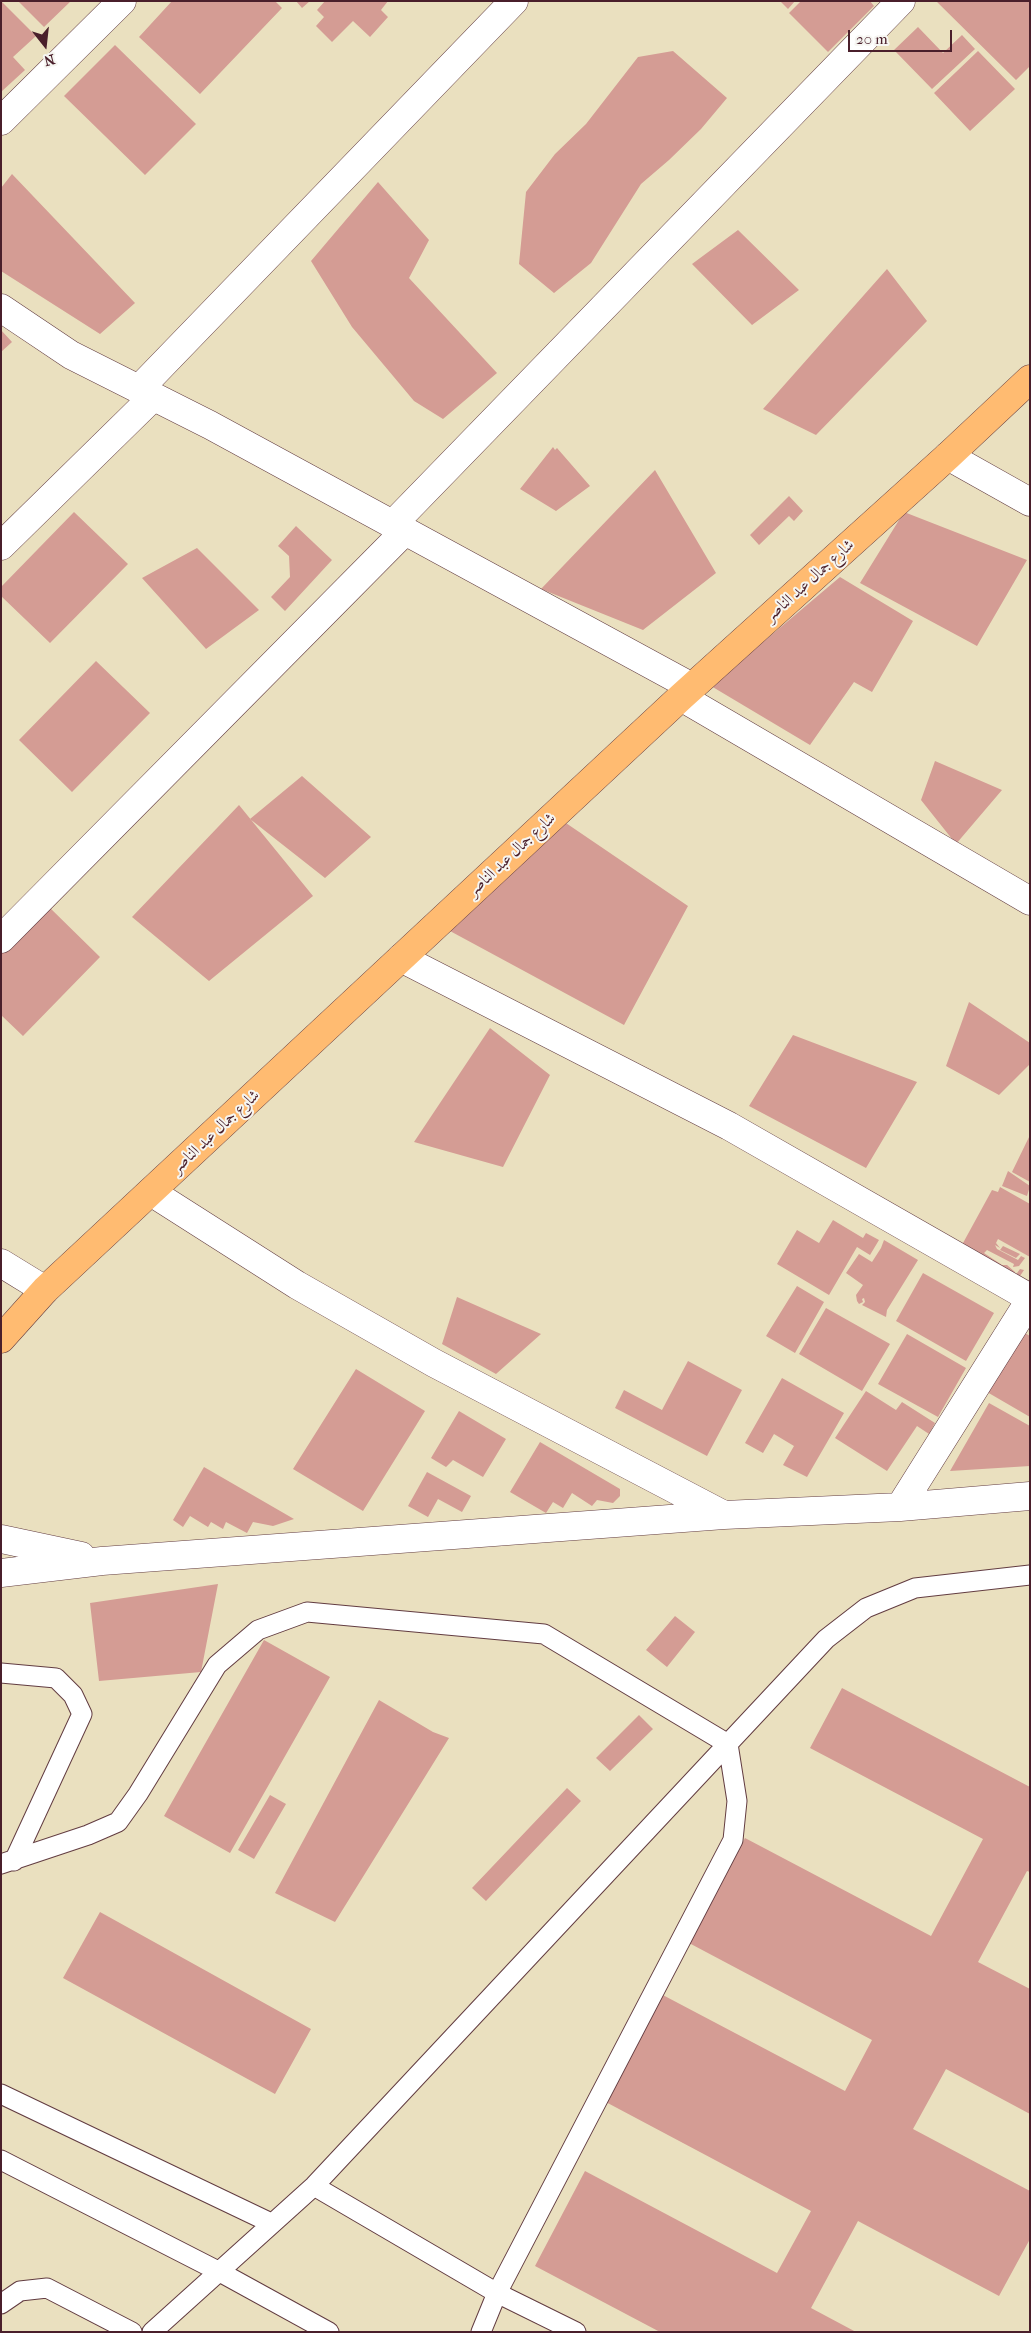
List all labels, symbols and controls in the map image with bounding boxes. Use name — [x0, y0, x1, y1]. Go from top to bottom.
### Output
north arrow — [20, 20, 70, 70]
scale bar — [851, 20, 955, 52]
text: 20 m — [856, 30, 888, 48]
text: N — [42, 50, 57, 70]
street label: شارع جمال عبد الناصر — [761, 536, 859, 626]
street label: شارع جمال عبد الناصر — [464, 809, 560, 901]
street label: شارع جمال عبد الناصر — [168, 1086, 264, 1178]

